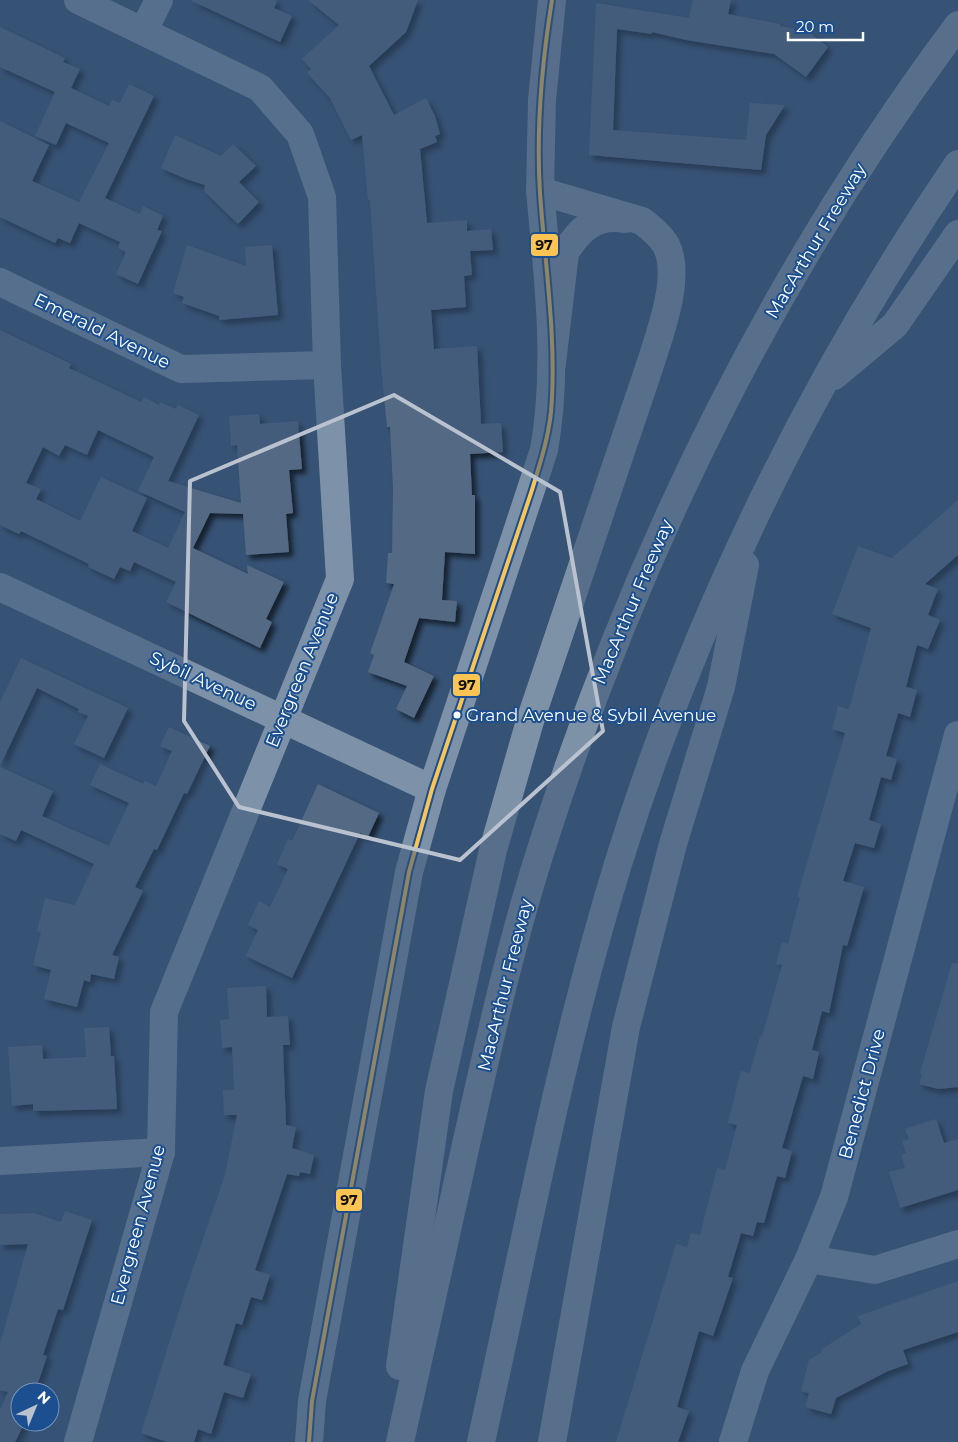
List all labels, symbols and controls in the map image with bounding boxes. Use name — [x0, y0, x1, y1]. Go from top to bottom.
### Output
scale bar — [788, 10, 863, 42]
text: 20 m — [796, 17, 834, 36]
street label: MacArthur Freeway — [761, 159, 871, 323]
line badge: 97 — [530, 233, 559, 257]
text: 97 — [535, 236, 553, 254]
street label: Emerald Avenue — [30, 288, 174, 374]
street label: MacArthur Freeway — [588, 516, 678, 688]
street label: Evergreen Avenue — [261, 589, 343, 751]
street label: Sybil Avenue — [146, 647, 260, 715]
line badge: 97 — [452, 673, 481, 697]
text: 97 — [458, 676, 476, 694]
place label: Grand Avenue & Sybil Avenue — [466, 705, 716, 725]
marker: Grand Avenue & Sybil Avenue — [452, 710, 462, 720]
street label: MacArthur Freeway — [473, 896, 537, 1074]
street label: Benedict Drive — [834, 1026, 890, 1162]
street label: Evergreen Avenue — [106, 1142, 170, 1308]
line badge: 97 — [335, 1188, 363, 1212]
text: 97 — [340, 1191, 358, 1209]
north arrow — [10, 1382, 60, 1432]
text: N — [34, 1387, 54, 1408]

